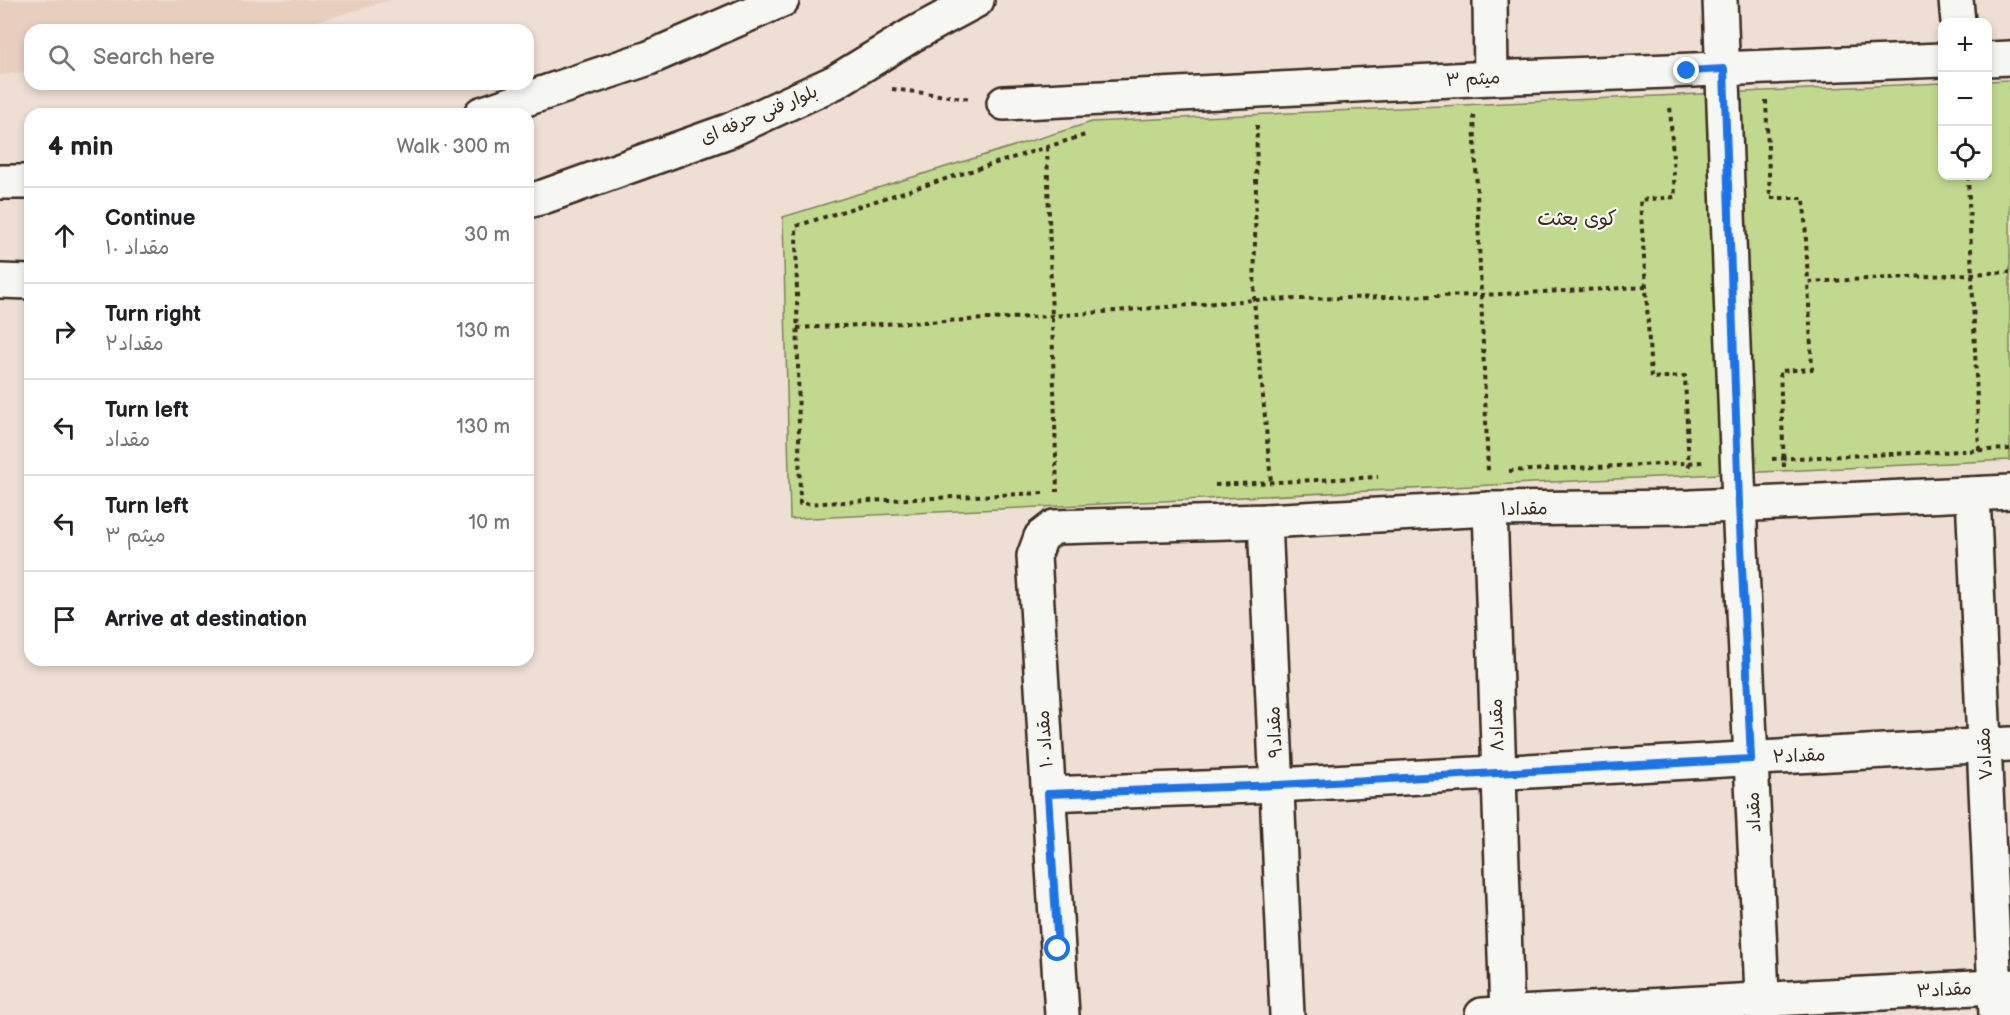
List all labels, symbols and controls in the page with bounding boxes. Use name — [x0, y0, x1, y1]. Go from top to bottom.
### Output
map controls — [1938, 18, 1992, 180]
button: + — [1938, 18, 1992, 72]
search box — [24, 24, 534, 90]
icon: search — [45, 41, 78, 74]
text: Search here — [93, 44, 215, 71]
route end — [1673, 57, 1699, 83]
street label: میثم ۳ — [1445, 67, 1501, 94]
button: − — [1938, 72, 1992, 126]
street label: بلوار فنی حرفه ای — [697, 81, 821, 149]
button: locate — [1938, 126, 1992, 180]
text: 4 min — [48, 132, 113, 163]
text: Walk · 300 m — [397, 135, 510, 159]
text: Continue — [105, 205, 195, 232]
district label: کوی بعثت — [1537, 207, 1617, 231]
icon: ahead — [48, 219, 81, 252]
text: 30 m — [464, 223, 510, 247]
text: مقداد ۱۰ — [105, 236, 169, 260]
text: Turn right — [105, 301, 201, 328]
icon: right — [48, 315, 81, 348]
text: 130 m — [456, 319, 510, 343]
text: مقداد۲ — [105, 332, 164, 356]
text: Turn left — [105, 397, 189, 424]
icon: left — [48, 411, 81, 444]
text: 130 m — [456, 415, 510, 439]
text: مقداد — [105, 428, 150, 452]
text: Turn left — [105, 493, 189, 520]
street label: مقداد۱ — [1500, 498, 1548, 520]
icon: left — [48, 507, 81, 540]
text: 10 m — [469, 511, 510, 535]
text: میثم ۳ — [105, 524, 166, 548]
icon: arrive — [48, 603, 81, 636]
text: Arrive at destination — [105, 606, 307, 633]
street label: مقداد۸ — [1486, 698, 1508, 752]
street label: مقداد۹ — [1263, 706, 1287, 758]
street label: مقداد ۱۰ — [1033, 709, 1057, 769]
street label: مقداد۷ — [1973, 727, 1997, 781]
street label: مقداد۲ — [1772, 744, 1826, 768]
street label: مقداد — [1742, 791, 1766, 833]
route start — [1044, 935, 1070, 961]
street label: مقداد۳ — [1916, 978, 1972, 1002]

